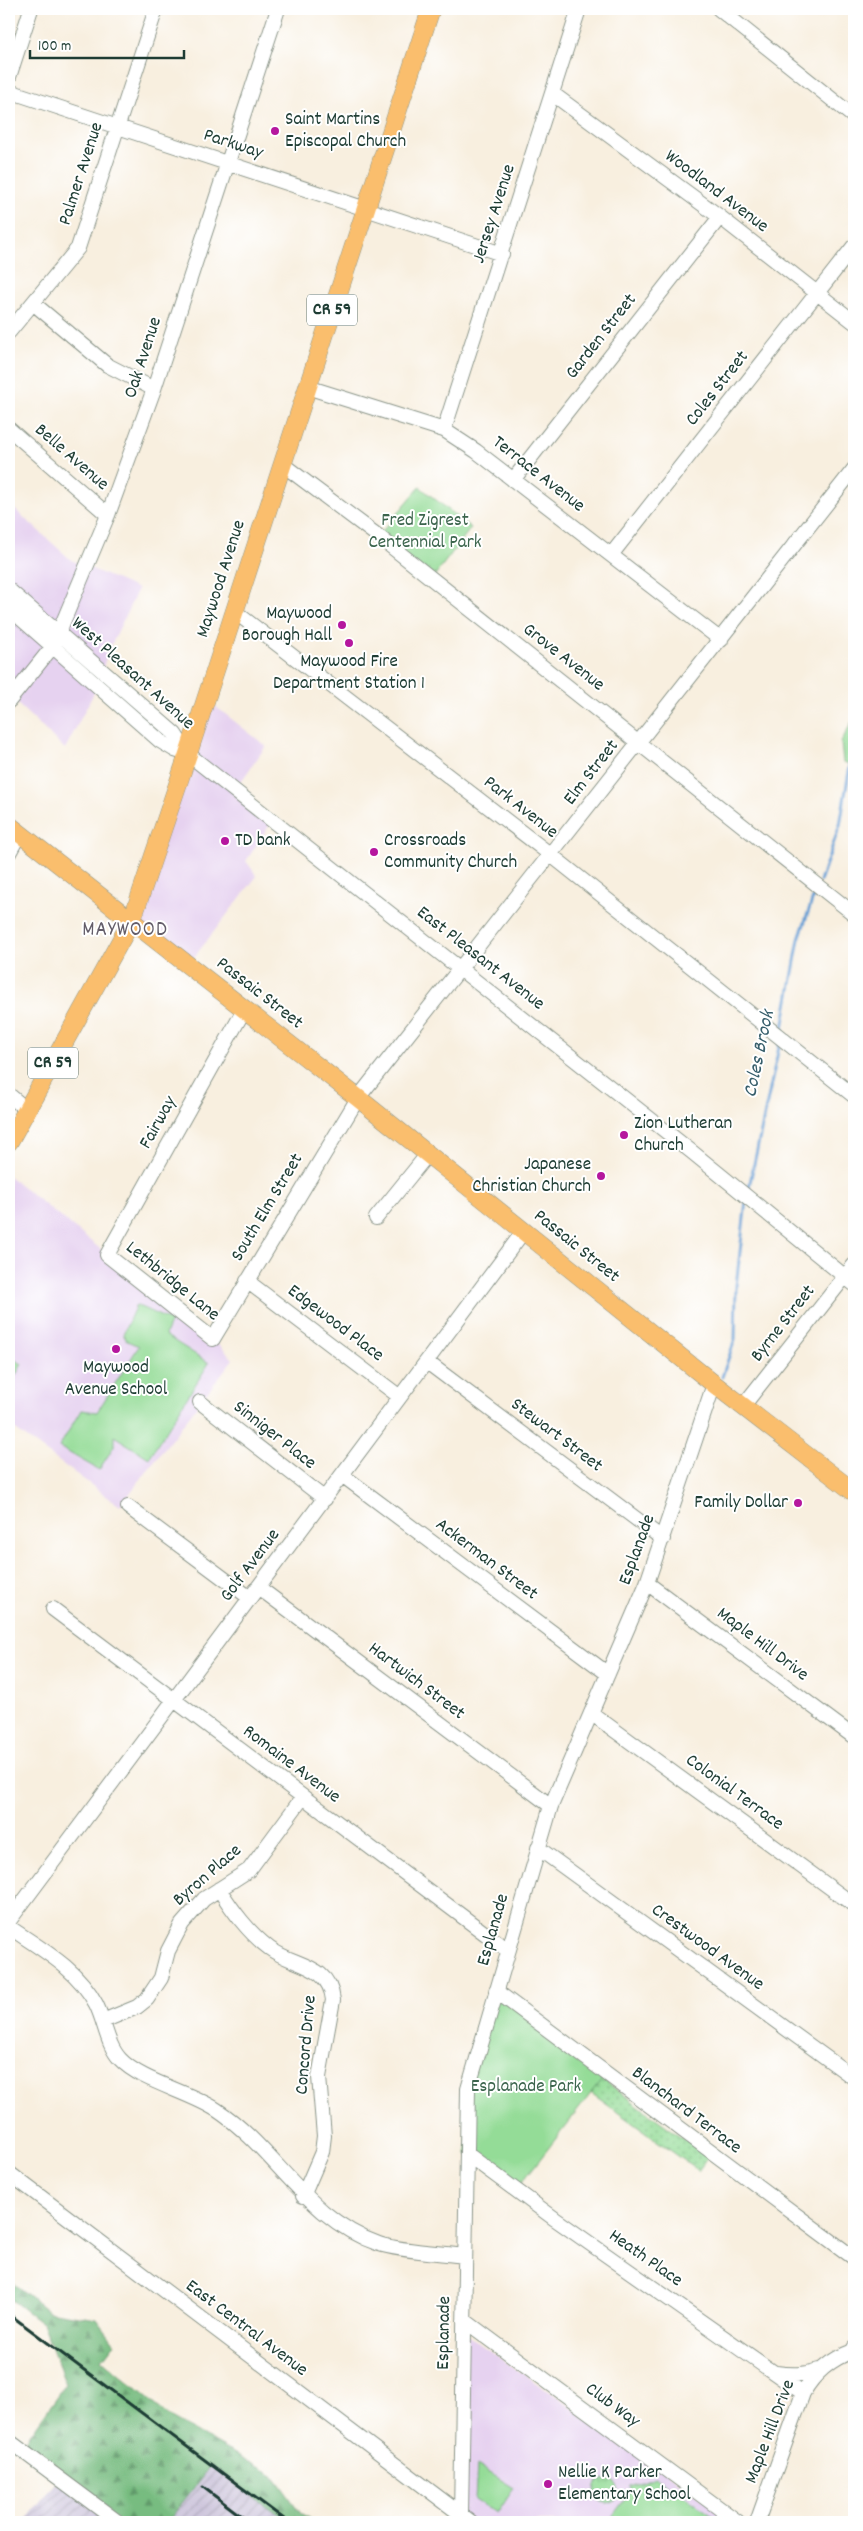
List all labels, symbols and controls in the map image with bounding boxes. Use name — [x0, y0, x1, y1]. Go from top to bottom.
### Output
scale bar — [30, 28, 184, 60]
text: 100 m — [38, 36, 71, 58]
place label: Saint Martins Episcopal Church — [285, 107, 406, 156]
street label: Palmer Avenue — [53, 119, 111, 229]
street label: Parkway — [200, 123, 267, 167]
marker: Saint Martins Episcopal Church — [269, 125, 281, 137]
street label: Woodland Avenue — [658, 144, 774, 240]
street label: Jersey Avenue — [466, 161, 524, 267]
street label: Garden Street — [560, 288, 644, 386]
road number: CR 59 — [307, 294, 357, 326]
street label: Oak Avenue — [118, 314, 170, 402]
street label: Coles Street — [680, 346, 756, 432]
street label: Belle Avenue — [28, 418, 114, 498]
street label: Terrace Avenue — [486, 430, 590, 520]
park label: Fred Zigrest Centennial Park — [368, 508, 482, 557]
street label: Maywood Avenue — [190, 517, 254, 641]
place label: Maywood Borough Hall — [242, 601, 332, 650]
street label: West Pleasant Avenue — [64, 611, 200, 737]
street label: Grove Avenue — [516, 617, 610, 699]
marker: Maywood Borough Hall — [336, 619, 348, 631]
marker: Maywood Fire Department Station 1 — [343, 637, 355, 649]
place label: Maywood Fire Department Station 1 — [273, 649, 425, 698]
street label: Elm Street — [558, 734, 626, 812]
street label: Park Avenue — [477, 770, 563, 846]
place label: TD bank — [235, 828, 291, 855]
place label: Crossroads Community Church — [384, 828, 517, 877]
marker: TD bank — [219, 835, 231, 847]
marker: Crossroads Community Church — [368, 846, 380, 858]
street label: East Pleasant Avenue — [410, 900, 550, 1018]
district label: MAYWOOD — [82, 916, 168, 946]
street label: Passaic Street — [210, 951, 308, 1037]
water label: Coles Brook — [737, 1006, 783, 1100]
road number: CR 59 — [28, 1048, 78, 1078]
street label: Fairway — [133, 1091, 185, 1154]
place label: Zion Lutheran Church — [634, 1111, 732, 1160]
marker: Zion Lutheran Church — [618, 1129, 630, 1141]
street label: South Elm Street — [225, 1149, 311, 1267]
place label: Japanese Christian Church — [472, 1152, 591, 1201]
marker: Japanese Christian Church — [595, 1170, 607, 1182]
street label: Passaic Street — [527, 1204, 625, 1290]
street label: Lethbridge Lane — [119, 1236, 225, 1328]
street label: Edgewood Place — [281, 1279, 389, 1369]
street label: Byrne Street — [745, 1280, 823, 1368]
marker: Maywood Avenue School — [110, 1343, 122, 1355]
place label: Maywood Avenue School — [65, 1355, 168, 1404]
street label: Stewart Street — [504, 1392, 608, 1480]
street label: Sinniger Place — [227, 1395, 321, 1477]
place label: Family Dollar — [694, 1490, 788, 1517]
marker: Family Dollar — [792, 1497, 804, 1509]
street label: Esplanade — [613, 1511, 663, 1589]
street label: Ackerman Street — [429, 1512, 543, 1608]
street label: Golf Avenue — [214, 1524, 288, 1608]
street label: Maple Hill Drive — [710, 1601, 814, 1689]
street label: Hartwich Street — [362, 1637, 470, 1727]
street label: Romaine Avenue — [236, 1719, 346, 1811]
street label: Colonial Terrace — [679, 1748, 789, 1838]
street label: Byron Place — [168, 1838, 248, 1914]
street label: Esplanade — [471, 1891, 517, 1969]
street label: Crestwood Avenue — [645, 1898, 769, 1998]
street label: Concord Drive — [289, 1994, 325, 2096]
street label: Blanchard Terrace — [625, 2061, 747, 2161]
park label: Esplanade Park — [471, 2074, 581, 2101]
street label: Heath Place — [602, 2224, 688, 2294]
street label: East Central Avenue — [179, 2274, 313, 2384]
street label: Esplanade — [431, 2296, 459, 2370]
street label: Maple Hill Drive — [739, 2376, 803, 2488]
street label: Club Way — [579, 2377, 645, 2435]
place label: Nellie K Parker Elementary School — [558, 2460, 691, 2509]
marker: Nellie K Parker Elementary School — [542, 2478, 554, 2490]

